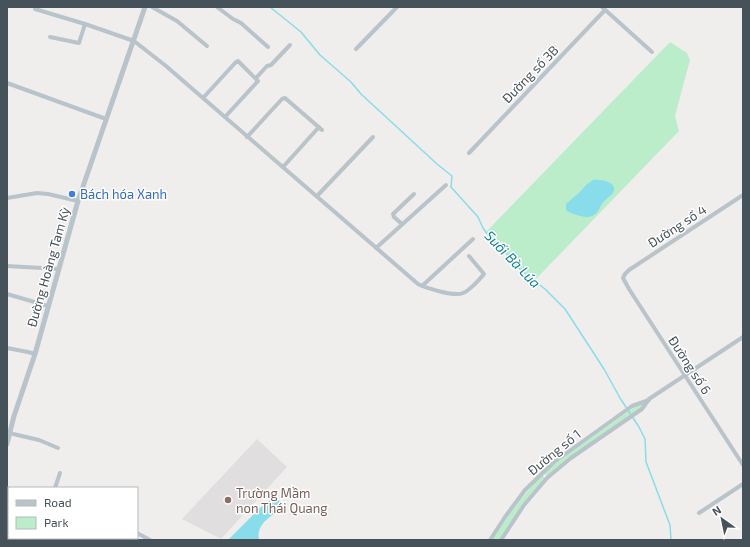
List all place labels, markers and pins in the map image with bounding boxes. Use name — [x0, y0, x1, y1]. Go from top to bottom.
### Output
place label: Bách hóa Xanh — [80, 186, 167, 202]
marker: Bách hóa Xanh — [67, 189, 77, 199]
place label: Trường Mầm non Thái Quang — [236, 485, 328, 516]
marker: Trường Mầm non Thái Quang — [223, 495, 233, 505]

